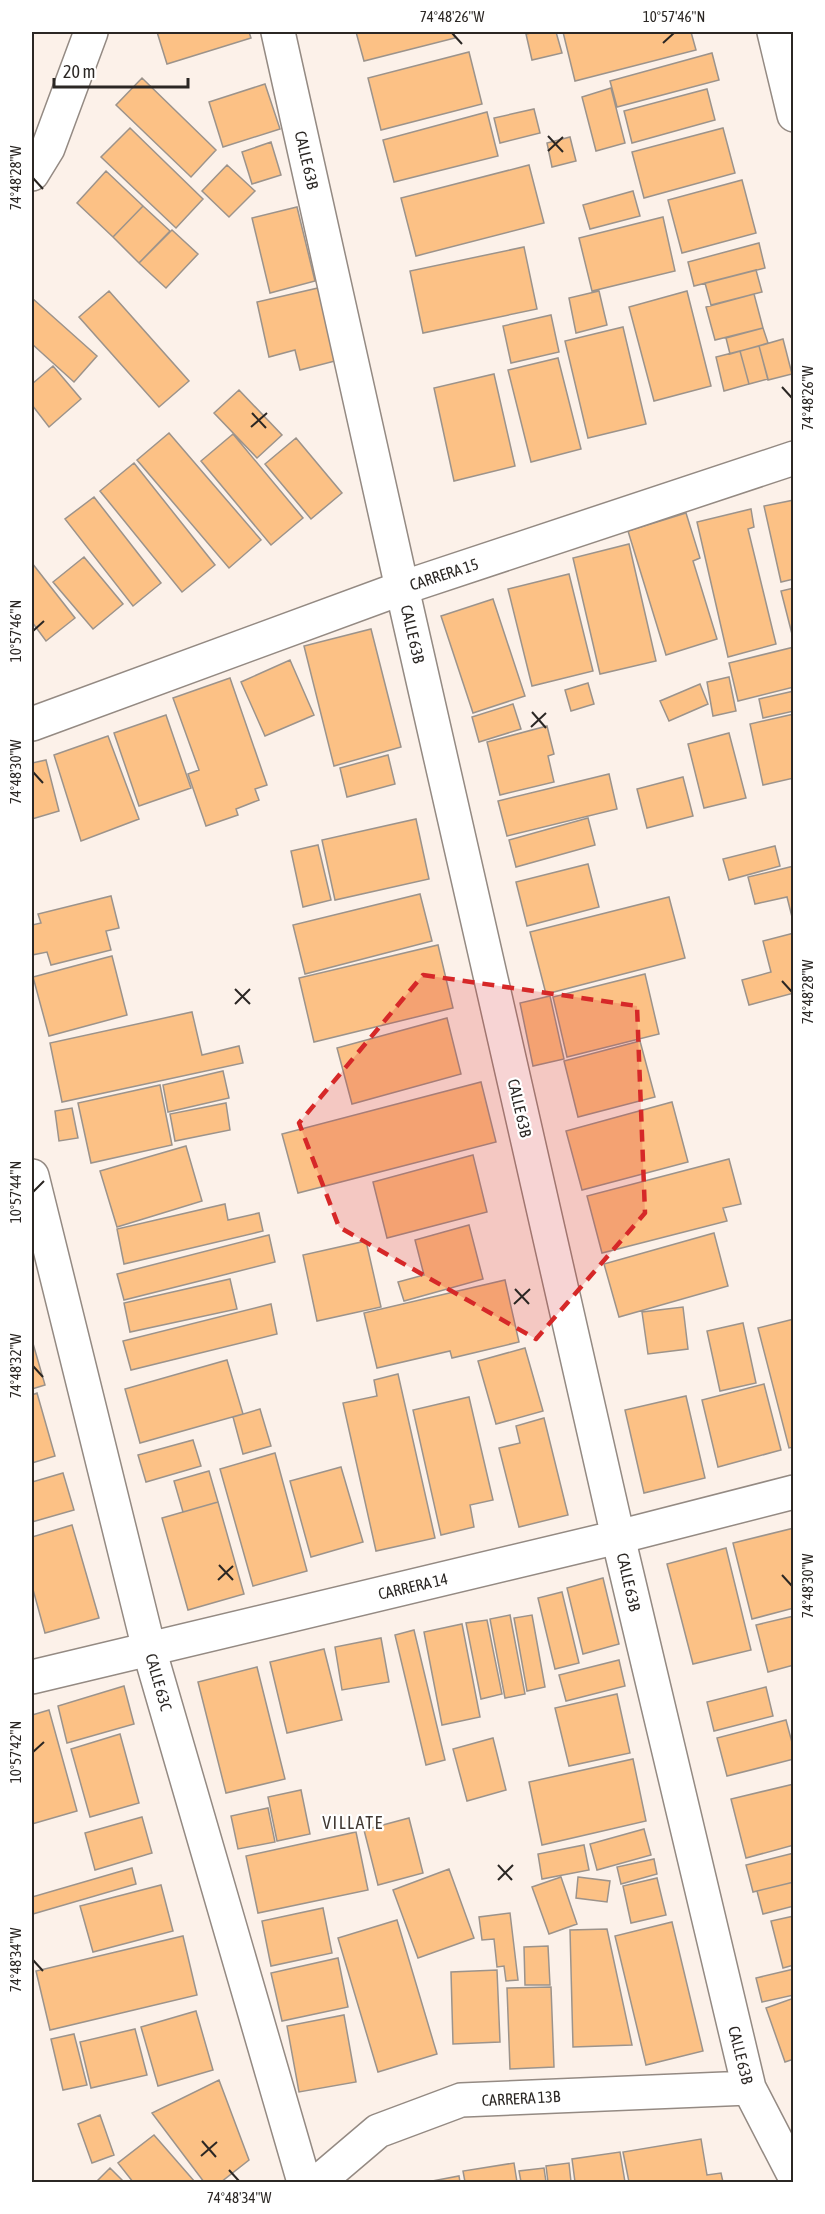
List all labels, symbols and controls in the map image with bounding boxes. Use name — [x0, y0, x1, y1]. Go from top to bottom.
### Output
text: 74°48'26"W — [420, 8, 484, 25]
text: 10°57'46"N — [643, 8, 705, 25]
scale bar — [54, 51, 188, 89]
text: 20 m — [63, 61, 95, 82]
street label: CALLE 63B — [292, 129, 323, 191]
text: 74°48'28"W — [7, 146, 24, 210]
text: 74°48'26"W — [799, 366, 816, 430]
street label: CARRERA 15 — [407, 554, 481, 594]
text: 10°57'46"N — [7, 600, 24, 662]
street label: CALLE 63B — [398, 603, 429, 665]
text: 74°48'30"W — [7, 740, 24, 804]
text: 74°48'28"W — [799, 960, 816, 1024]
street label: CALLE 63B — [505, 1077, 536, 1139]
text: 10°57'44"N — [7, 1161, 24, 1223]
text: 74°48'32"W — [7, 1334, 24, 1398]
street label: CALLE 63B — [614, 1551, 645, 1613]
text: 74°48'30"W — [799, 1554, 816, 1618]
street label: CARRERA 14 — [376, 1569, 450, 1603]
street label: CALLE 63C — [142, 1651, 176, 1713]
text: 10°57'42"N — [7, 1721, 24, 1783]
district label: VILLATE — [322, 1812, 384, 1833]
text: 74°48'34"W — [7, 1928, 24, 1992]
street label: CALLE 63B — [725, 2024, 757, 2086]
street label: CARRERA 13B — [481, 2087, 561, 2109]
text: 74°48'34"W — [207, 2189, 271, 2206]

